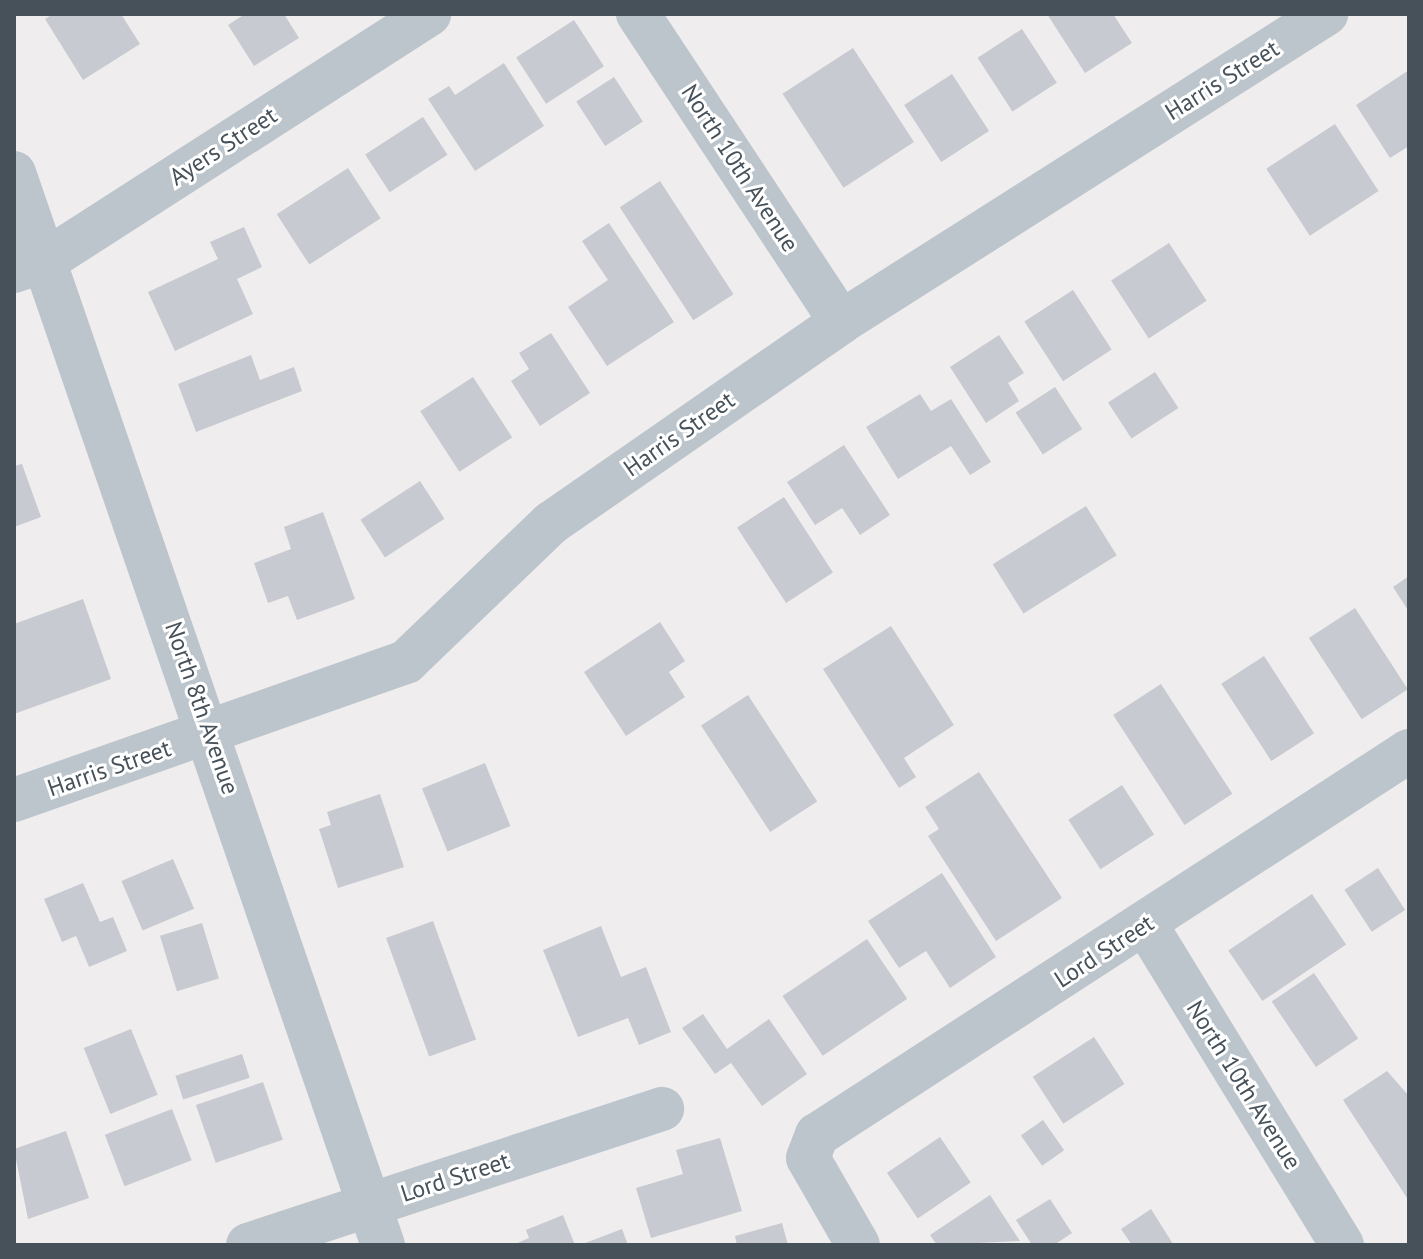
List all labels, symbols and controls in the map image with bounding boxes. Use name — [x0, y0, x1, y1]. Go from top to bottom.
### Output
street label: Harris Street — [1160, 34, 1284, 126]
street label: North 10th Avenue — [675, 79, 805, 257]
street label: Ayers Street — [164, 101, 282, 191]
street label: Harris Street — [618, 385, 740, 483]
street label: North 8th Avenue — [159, 618, 245, 798]
street label: Harris Street — [44, 733, 174, 803]
street label: Lord Street — [1049, 908, 1159, 994]
street label: North 10th Avenue — [1180, 995, 1308, 1175]
street label: Lord Street — [397, 1146, 513, 1208]

